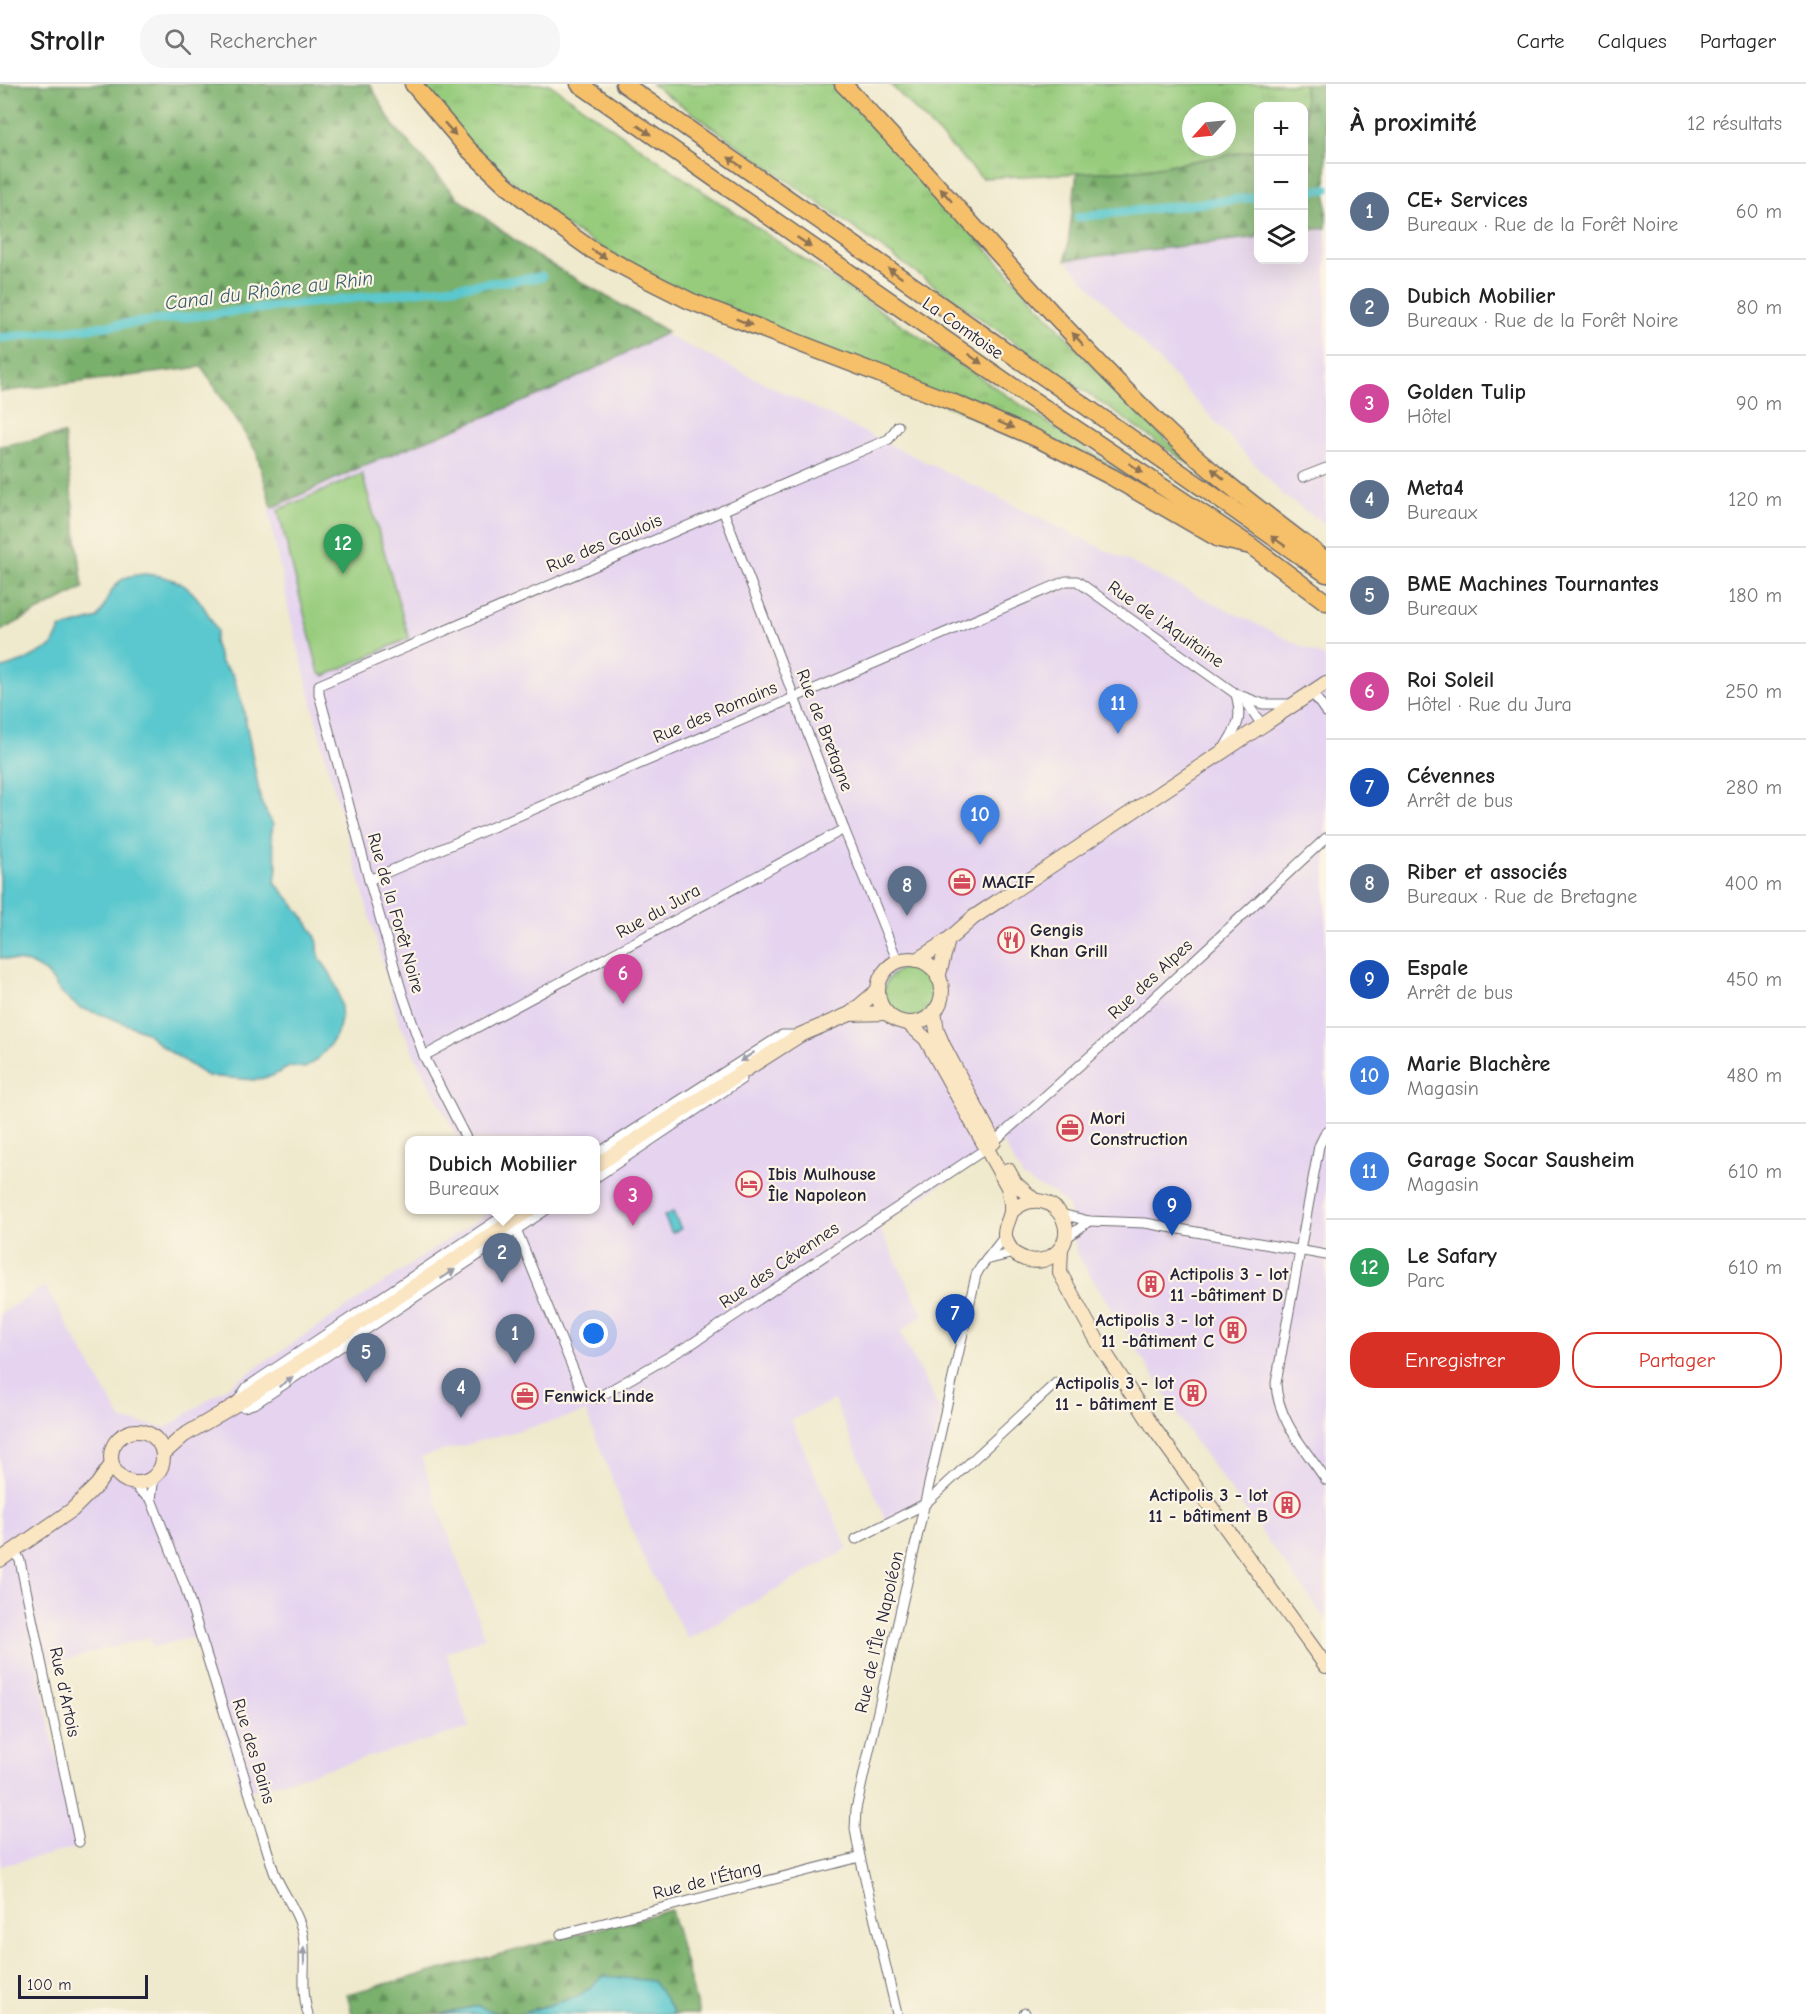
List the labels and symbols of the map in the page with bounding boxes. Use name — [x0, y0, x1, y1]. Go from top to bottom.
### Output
north arrow — [1182, 102, 1236, 156]
one-way arrow — [443, 121, 456, 136]
one-way arrow — [636, 124, 652, 135]
one-way arrow — [728, 156, 743, 168]
one-way arrow — [939, 187, 953, 202]
one-way arrow — [795, 236, 811, 248]
one-way arrow — [591, 248, 608, 258]
water label: Canal du Rhône au Rhin — [164, 266, 374, 315]
one-way arrow — [887, 268, 903, 279]
street label: La Comtoise — [918, 293, 1007, 364]
one-way arrow — [735, 318, 753, 328]
one-way arrow — [1072, 332, 1085, 347]
one-way arrow — [966, 353, 982, 365]
one-way arrow — [997, 421, 1015, 430]
one-way arrow — [1128, 462, 1144, 473]
one-way arrow — [1210, 469, 1225, 481]
street label: Rue des Gaulois — [543, 510, 665, 577]
pin: 12 — [324, 524, 362, 574]
one-way arrow — [1270, 536, 1286, 547]
street label: Rue de l'Aquitaine — [1104, 577, 1228, 672]
street label: Rue de Bretagne — [792, 666, 857, 794]
street label: Rue des Romains — [650, 677, 780, 748]
pin: 11 — [1098, 684, 1138, 734]
pin: 10 — [960, 796, 1000, 845]
street label: Rue de la Forêt Noire — [363, 831, 428, 996]
pin: 8 — [888, 866, 926, 916]
office icon: MACIF — [947, 867, 977, 897]
place label: MACIF — [982, 872, 1035, 893]
street label: Rue du Jura — [612, 880, 704, 943]
place label: Gengis Khan Grill — [1030, 920, 1108, 962]
restaurant icon: Gengis Khan Grill — [996, 925, 1026, 955]
street label: Rue des Alpes — [1104, 935, 1197, 1024]
pin: 6 — [604, 954, 642, 1004]
one-way arrow — [739, 1051, 755, 1062]
place label: Mori Construction — [1090, 1108, 1188, 1150]
office icon: Mori Construction — [1055, 1113, 1085, 1143]
place label: Ibis Mulhouse Île Napoleon — [768, 1164, 876, 1206]
hotel icon: Ibis Mulhouse Île Napoleon — [734, 1169, 764, 1199]
pin: 3 — [614, 1176, 652, 1226]
pin: 9 — [1152, 1186, 1192, 1236]
street label: Rue des Cévennes — [716, 1218, 843, 1313]
pin: 2 — [482, 1234, 522, 1283]
place label: Actipolis 3 - lot 11 -bâtiment D — [1170, 1264, 1290, 1306]
one-way arrow — [440, 1268, 457, 1279]
building icon: Actipolis 3 - lot 11 -bâtiment D — [1136, 1269, 1166, 1299]
pin: 7 — [936, 1294, 974, 1344]
place label: Actipolis 3 - lot 11 -bâtiment C — [1096, 1310, 1215, 1352]
pin: 1 — [496, 1314, 534, 1364]
building icon: Actipolis 3 - lot 11 -bâtiment C — [1218, 1315, 1248, 1345]
your location — [579, 1319, 608, 1348]
pin: 5 — [346, 1334, 386, 1383]
pin: 4 — [442, 1368, 480, 1418]
place label: Actipolis 3 - lot 11 - bâtiment E — [1055, 1373, 1175, 1415]
one-way arrow — [278, 1377, 294, 1388]
building icon: Actipolis 3 - lot 11 - bâtiment E — [1178, 1378, 1208, 1408]
office icon: Fenwick Linde — [510, 1381, 540, 1411]
place label: Fenwick Linde — [544, 1386, 654, 1407]
place label: Actipolis 3 - lot 11 - bâtiment B — [1149, 1485, 1269, 1527]
building icon: Actipolis 3 - lot 11 - bâtiment B — [1272, 1490, 1302, 1520]
street label: Rue de l'Île Napoléon — [850, 1549, 908, 1715]
street label: Rue d'Artois — [45, 1645, 84, 1739]
street label: Rue des Bains — [228, 1696, 279, 1806]
street label: Rue de l'Étang — [650, 1856, 764, 1904]
one-way arrow — [299, 1947, 308, 1966]
scale bar — [18, 1972, 148, 2000]

